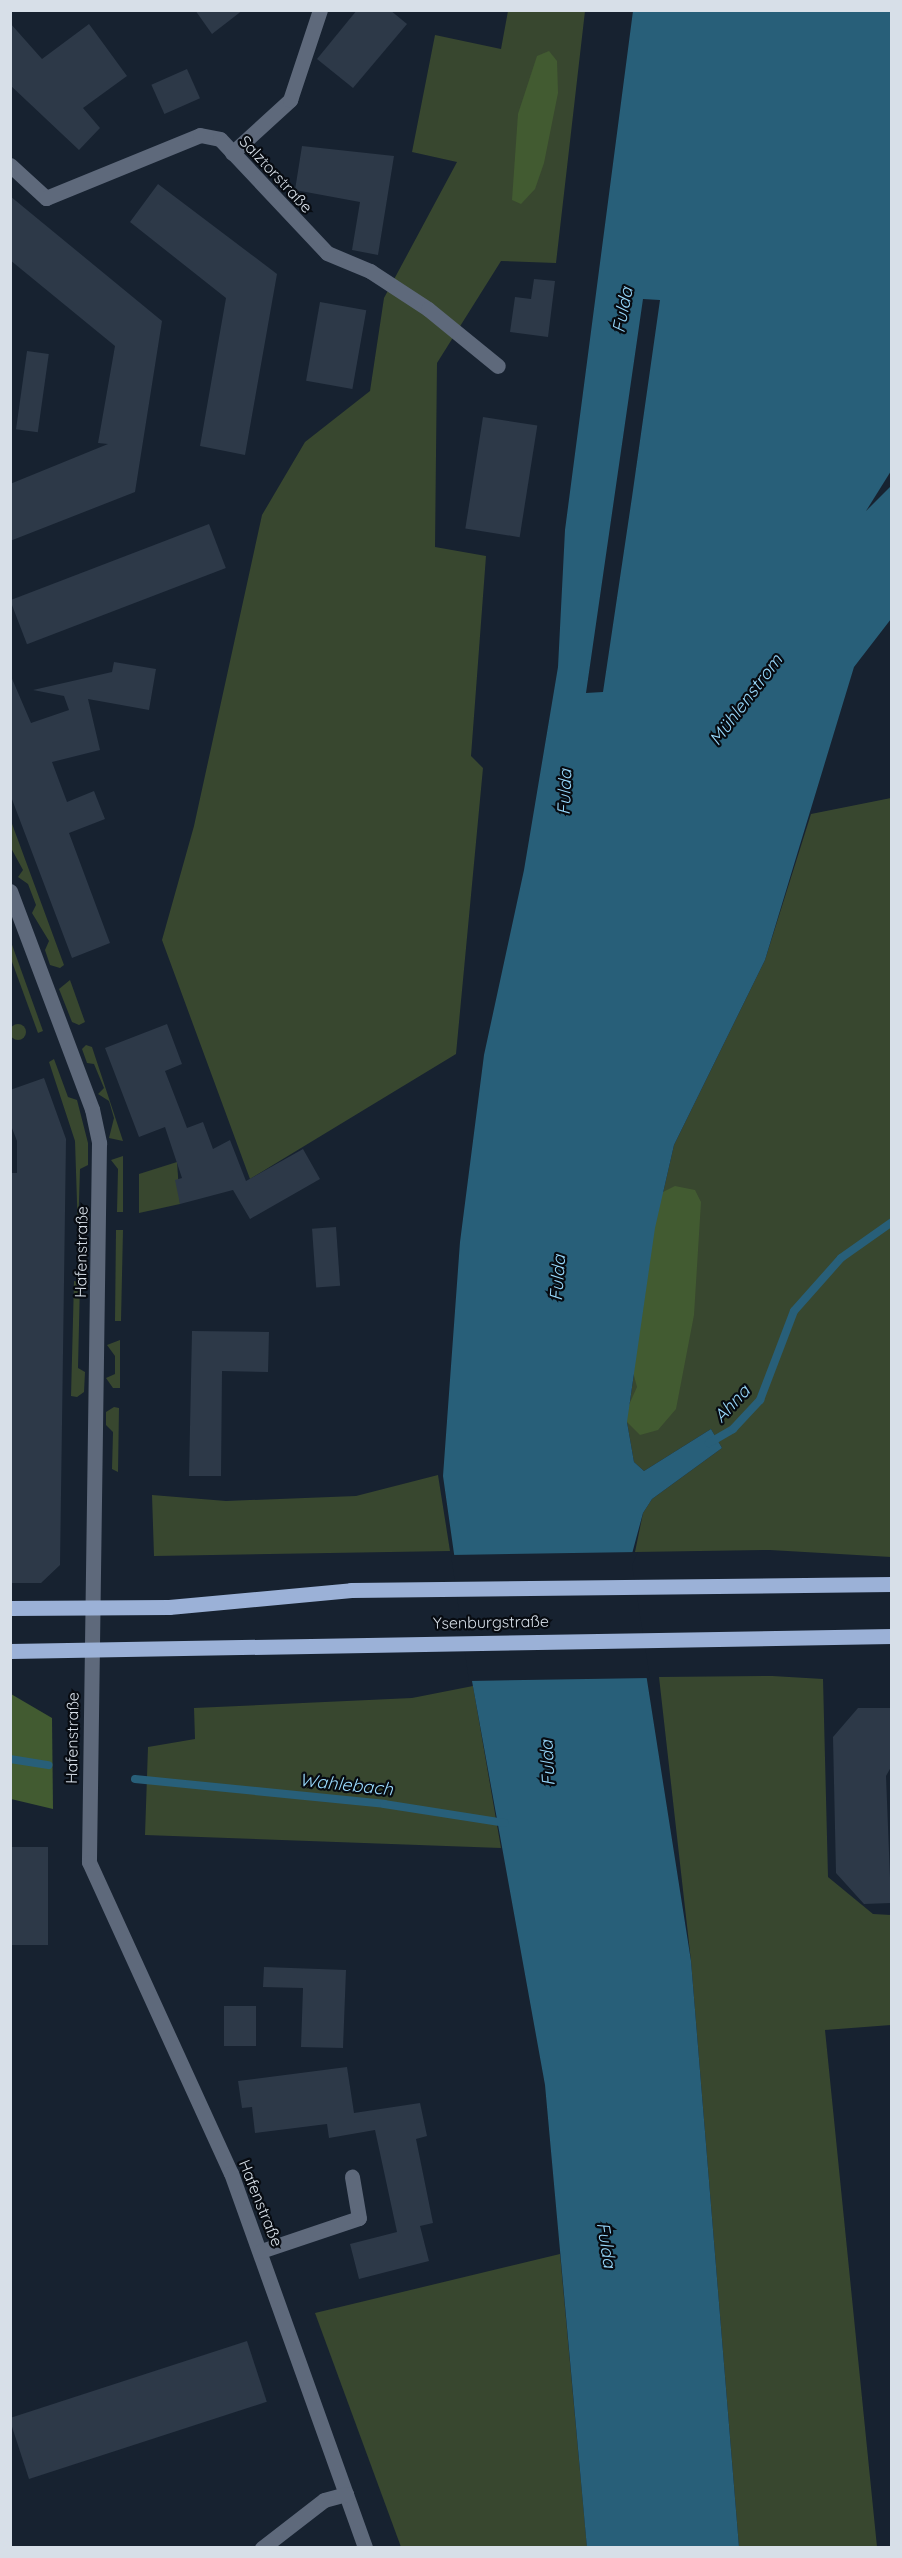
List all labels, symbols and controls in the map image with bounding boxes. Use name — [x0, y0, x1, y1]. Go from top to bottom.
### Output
street label: Salztorstraße — [235, 131, 317, 217]
water label: Fulda — [608, 285, 638, 335]
water label: Mühlenstrom — [705, 650, 787, 750]
water label: Fulda — [553, 769, 577, 815]
street label: Hafenstraße — [71, 1206, 91, 1298]
water label: Fulda — [546, 1254, 570, 1302]
water label: Ahna — [709, 1381, 755, 1427]
street label: Ysenburgstraße — [433, 1611, 549, 1633]
street label: Hafenstraße — [62, 1692, 82, 1784]
water label: Fulda — [536, 1739, 560, 1787]
water label: Wahlebach — [298, 1769, 394, 1801]
street label: Hafenstraße — [235, 2157, 287, 2249]
water label: Fulda — [592, 2221, 620, 2269]

